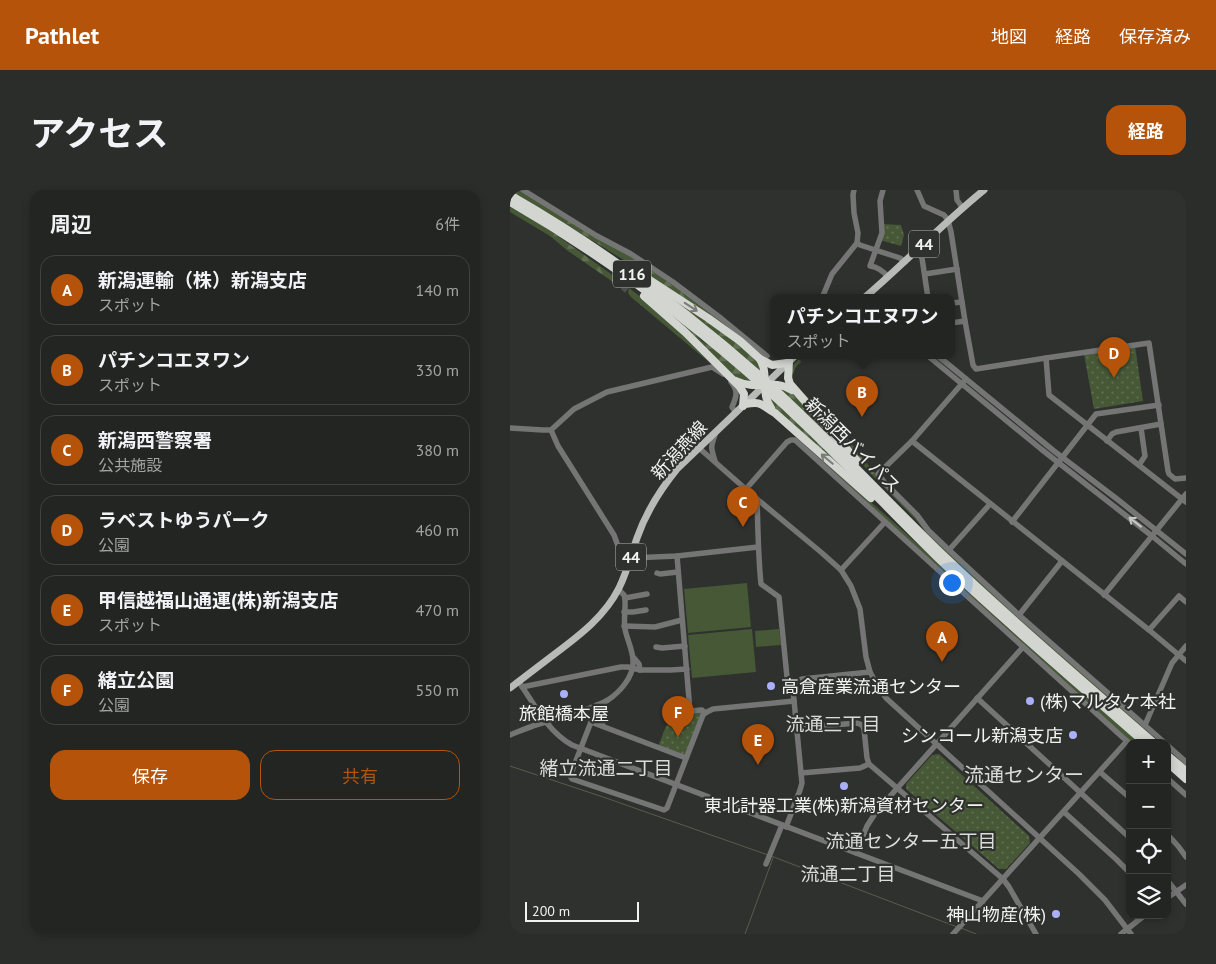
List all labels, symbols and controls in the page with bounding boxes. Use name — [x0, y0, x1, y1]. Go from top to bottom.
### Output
text: Pathlet — [25, 20, 99, 51]
text: 地図 — [991, 25, 1027, 48]
text: 経路 — [1055, 25, 1091, 48]
text: 保存済み — [1119, 25, 1191, 48]
button: 経路 — [1106, 105, 1186, 155]
text: アクセス — [30, 110, 168, 156]
text: 周辺 — [50, 211, 92, 238]
text: 6件 — [435, 214, 460, 234]
road number: 44 — [909, 231, 939, 258]
road number: 116 — [613, 260, 651, 288]
text: 新潟運輸（株）新潟支店 — [98, 268, 307, 292]
text: A — [62, 280, 72, 300]
text: 140 m — [416, 280, 459, 300]
popup — [770, 294, 955, 359]
text: スポット — [98, 295, 162, 315]
one-way arrow — [683, 302, 697, 312]
text: パチンコエヌワン — [786, 304, 939, 328]
text: スポット — [786, 331, 851, 351]
pin: D — [1098, 337, 1130, 378]
text: パチンコエヌワン — [98, 348, 250, 372]
text: B — [62, 360, 72, 380]
text: 330 m — [416, 360, 459, 380]
text: スポット — [98, 375, 162, 395]
pin: B — [846, 376, 878, 417]
street label: 新潟西バイパス — [800, 392, 906, 498]
street label: 新潟燕線 — [646, 416, 712, 484]
text: 新潟西警察署 — [98, 428, 212, 452]
text: C — [63, 440, 71, 460]
text: 380 m — [416, 440, 459, 460]
one-way arrow — [821, 453, 834, 464]
text: 公共施設 — [98, 455, 162, 475]
pin: C — [727, 486, 759, 527]
text: ラベストゆうパーク — [98, 508, 269, 532]
one-way arrow — [1129, 517, 1142, 528]
text: D — [62, 520, 72, 540]
text: 460 m — [416, 520, 459, 540]
text: 公園 — [98, 535, 130, 555]
road number: 44 — [616, 544, 646, 571]
your location — [939, 570, 965, 596]
text: 甲信越福山通運(株)新潟支店 — [98, 588, 338, 612]
text: E — [63, 600, 71, 620]
text: 470 m — [416, 600, 459, 620]
text: スポット — [98, 615, 162, 635]
pin: A — [926, 621, 958, 662]
text: 緒立公園 — [98, 668, 174, 692]
place label: 高倉産業流通センター — [781, 675, 961, 698]
text: F — [63, 680, 71, 700]
text: 550 m — [416, 680, 459, 700]
marker: 高倉産業流通センター — [765, 680, 777, 692]
marker: 旅館橋本屋 — [558, 688, 570, 700]
place label: (株)マルタケ本社 — [1040, 690, 1176, 713]
text: 公園 — [98, 695, 130, 715]
marker: (株)マルタケ本社 — [1024, 695, 1036, 707]
pin: F — [662, 696, 694, 737]
place label: 旅館橋本屋 — [519, 702, 609, 725]
district label: 流通三丁目 — [785, 712, 881, 736]
pin: E — [742, 724, 774, 765]
place label: シンコール新潟支店 — [901, 724, 1063, 747]
marker: シンコール新潟支店 — [1067, 729, 1079, 741]
map controls — [1126, 739, 1171, 919]
button: + — [1126, 739, 1171, 784]
button: 保存 — [50, 750, 250, 800]
button: 共有 — [260, 750, 460, 800]
district label: 緒立流通二丁目 — [539, 756, 673, 780]
district label: 流通センター — [964, 762, 1084, 788]
marker: 東北計器工業(株)新潟資材センター — [838, 780, 850, 792]
button: − — [1126, 784, 1171, 829]
place label: 東北計器工業(株)新潟資材センター — [704, 794, 984, 817]
district label: 流通センター五丁目 — [825, 829, 997, 853]
button: locate — [1126, 829, 1171, 874]
district label: 流通二丁目 — [800, 862, 896, 886]
button: layers — [1126, 874, 1171, 919]
scale bar — [525, 899, 639, 922]
text: 200 m — [532, 902, 570, 920]
place label: 神山物産(株) — [946, 903, 1046, 926]
marker: 神山物産(株) — [1050, 908, 1062, 920]

